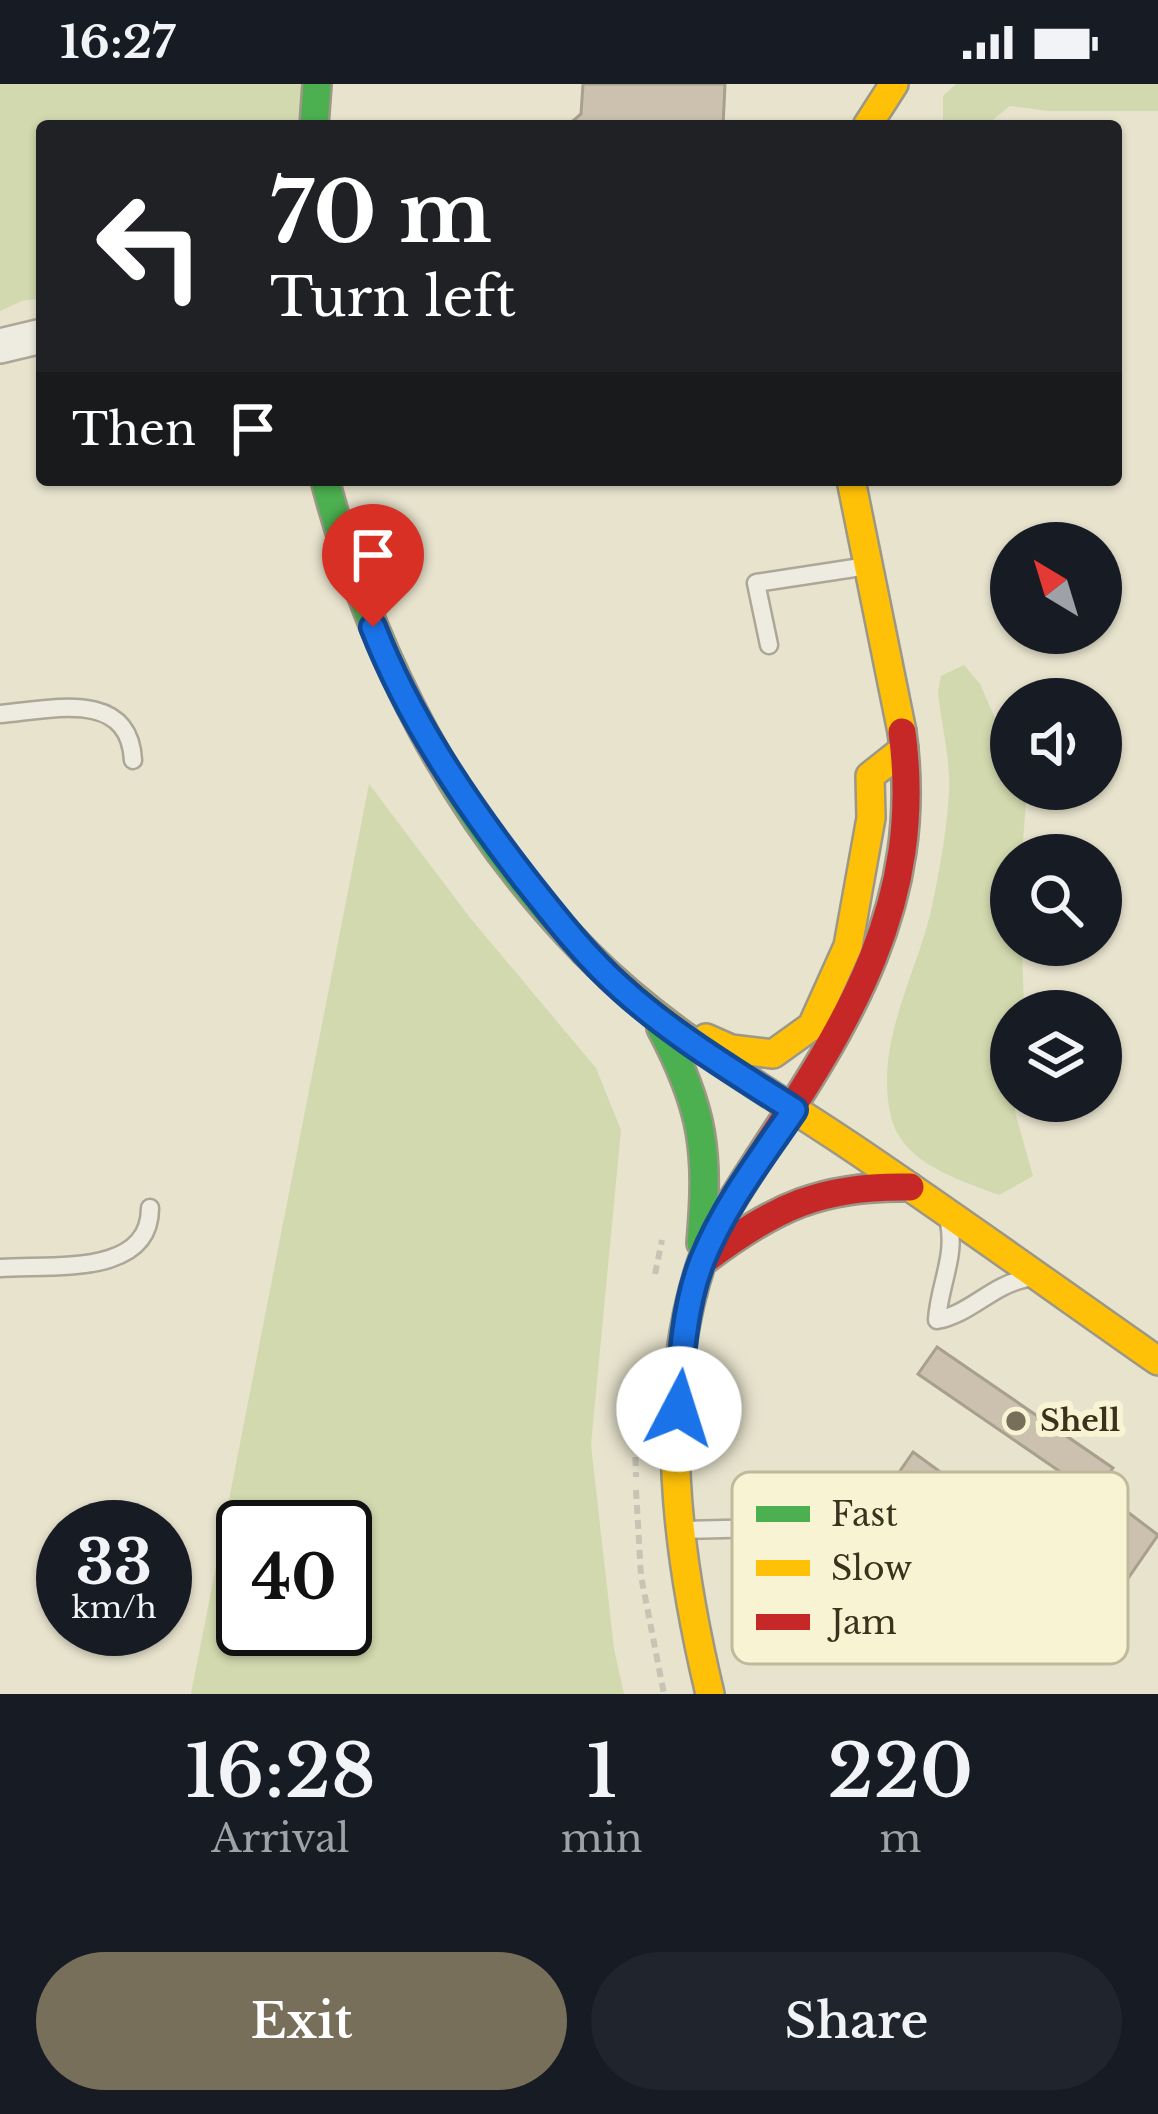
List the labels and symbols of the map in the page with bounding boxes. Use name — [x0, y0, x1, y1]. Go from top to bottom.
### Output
pin — [322, 504, 424, 627]
north arrow — [990, 522, 1122, 654]
position arrow — [616, 1346, 742, 1472]
place label: Shell — [1040, 1402, 1121, 1439]
marker: Shell — [1003, 1408, 1029, 1434]
legend — [732, 1472, 1128, 1664]
text: Fast — [831, 1494, 898, 1535]
speed limit sign: 40 — [216, 1500, 372, 1656]
text: Slow — [831, 1548, 912, 1589]
text: Jam — [827, 1602, 897, 1643]

